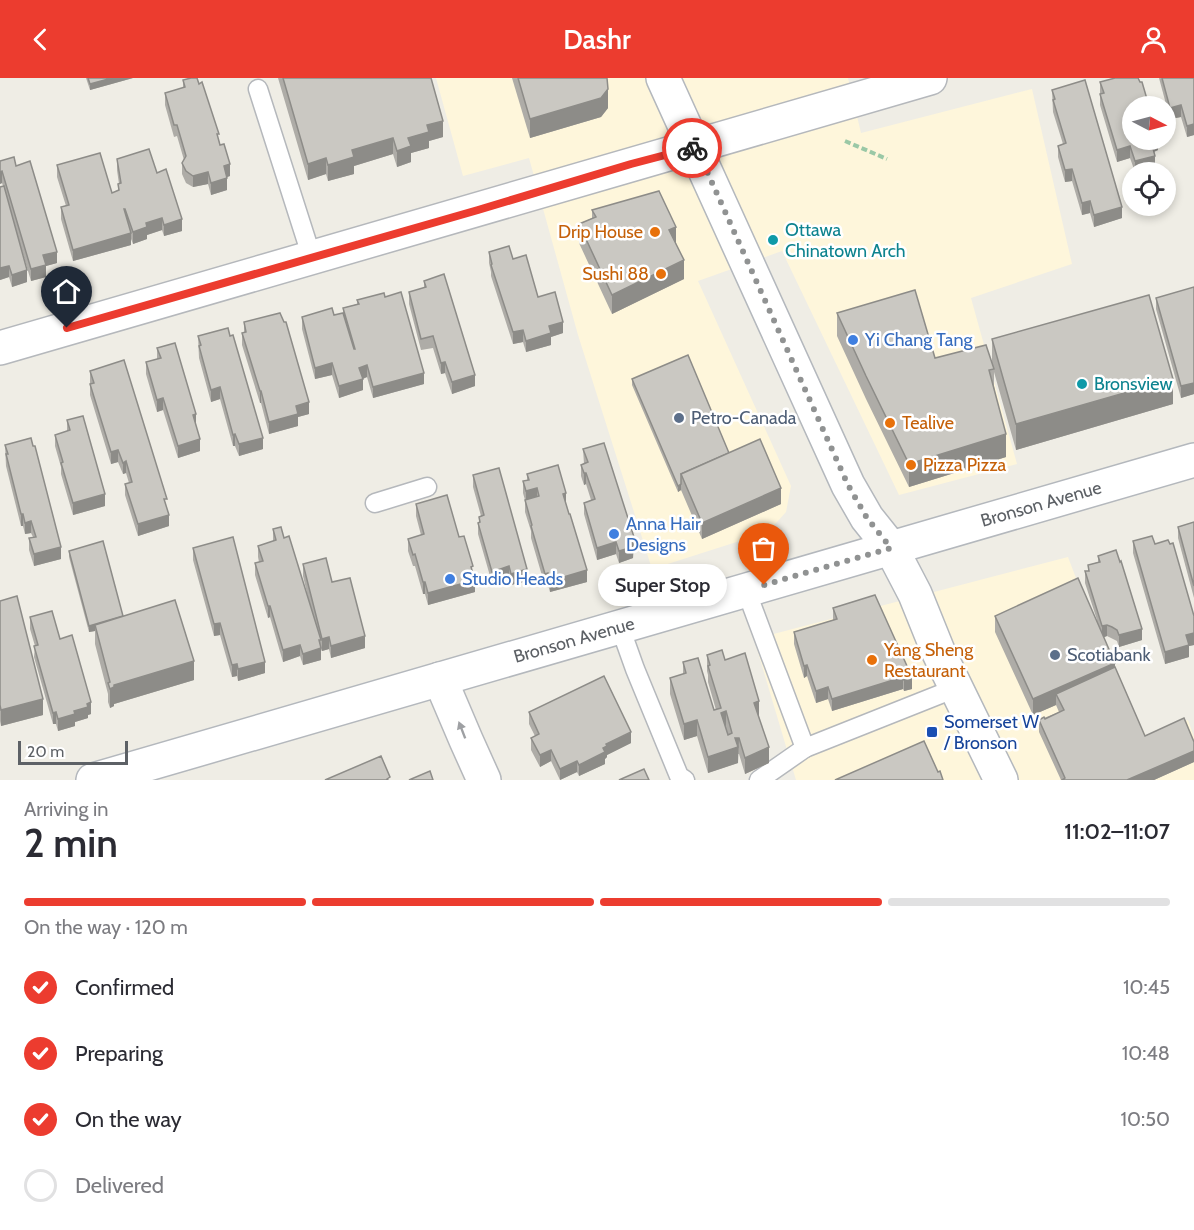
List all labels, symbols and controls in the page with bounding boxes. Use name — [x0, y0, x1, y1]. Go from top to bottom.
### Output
icon: back — [24, 23, 57, 56]
text: Dashr — [563, 23, 631, 56]
icon: person — [1137, 23, 1170, 56]
north arrow — [1122, 96, 1176, 150]
map controls — [1122, 96, 1176, 216]
courier — [662, 118, 722, 178]
icon: bike — [676, 132, 709, 165]
button: locate — [1122, 162, 1176, 216]
place label: Ottawa Chinatown Arch — [785, 219, 906, 262]
place label: Drip House — [558, 221, 643, 243]
marker: Drip House — [648, 225, 662, 239]
marker: Ottawa Chinatown Arch — [766, 233, 780, 247]
place label: Sushi 88 — [582, 263, 649, 285]
pin — [41, 266, 92, 328]
marker: Sushi 88 — [654, 267, 668, 281]
icon: home — [50, 275, 83, 308]
place label: Yi Chang Tang — [864, 329, 974, 351]
marker: Yi Chang Tang — [846, 333, 860, 347]
place label: Bronsview — [1094, 373, 1172, 395]
marker: Bronsview — [1075, 377, 1089, 391]
place label: Petro-Canada — [691, 407, 797, 429]
marker: Petro-Canada — [672, 411, 686, 425]
place label: Tealive — [902, 412, 954, 434]
marker: Tealive — [883, 416, 897, 430]
place label: Pizza Pizza — [923, 454, 1007, 476]
marker: Pizza Pizza — [904, 458, 918, 472]
street label: Bronson Avenue — [978, 476, 1104, 532]
place label: Anna Hair Designs — [626, 513, 701, 556]
pin — [738, 523, 789, 585]
marker: Anna Hair Designs — [607, 527, 621, 541]
icon: bag — [747, 532, 780, 565]
callout: Super Stop — [599, 564, 728, 606]
place label: Studio Heads — [462, 568, 563, 590]
marker: Studio Heads — [443, 572, 457, 586]
text: Super Stop — [615, 573, 710, 597]
street label: Bronson Avenue — [511, 612, 637, 668]
place label: Yang Sheng Restaurant — [883, 639, 974, 682]
place label: Scotiabank — [1067, 644, 1152, 666]
marker: Scotiabank — [1048, 648, 1062, 662]
marker: Yang Sheng Restaurant — [865, 653, 879, 667]
place label: Somerset W / Bronson — [943, 711, 1039, 754]
one-way arrow — [457, 720, 467, 738]
marker: Somerset W / Bronson — [925, 725, 939, 739]
scale bar — [18, 738, 128, 766]
text: 20 m — [27, 742, 64, 761]
text: Arriving in — [24, 797, 108, 821]
text: 11:02–11:07 — [1064, 818, 1170, 845]
text: 2 min — [24, 819, 118, 867]
text: On the way · 120 m — [24, 915, 188, 939]
icon: check — [24, 971, 57, 1004]
text: Confirmed — [75, 974, 174, 1001]
text: 10:45 — [1123, 975, 1170, 999]
icon: check — [24, 1037, 57, 1070]
text: Preparing — [75, 1040, 163, 1067]
text: 10:48 — [1122, 1041, 1170, 1065]
icon: check — [24, 1103, 57, 1136]
text: On the way — [75, 1106, 182, 1133]
text: 10:50 — [1121, 1107, 1170, 1131]
text: Delivered — [75, 1172, 164, 1199]

